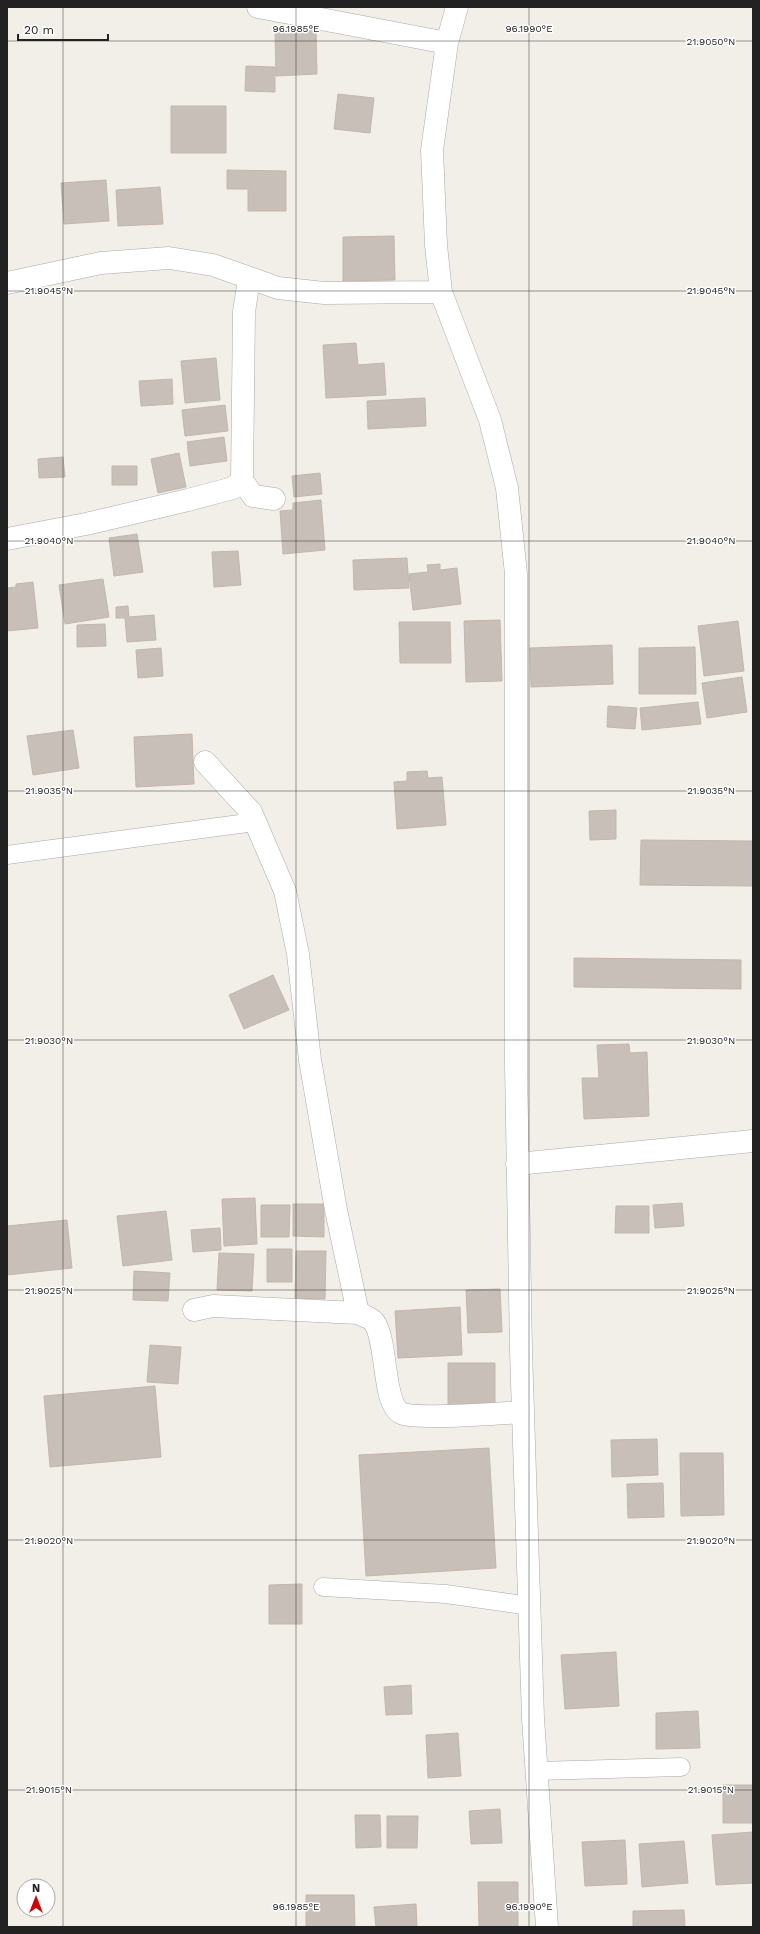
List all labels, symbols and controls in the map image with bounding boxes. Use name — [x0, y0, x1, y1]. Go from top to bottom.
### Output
scale bar — [18, 16, 108, 42]
text: 20 m — [24, 23, 54, 37]
text: 96.1985°E — [273, 23, 319, 34]
text: 96.1990°E — [505, 23, 553, 34]
text: 21.9050°N — [687, 36, 735, 47]
text: 21.9045°N — [25, 285, 73, 296]
text: 21.9045°N — [687, 285, 735, 296]
text: 21.9040°N — [24, 535, 74, 546]
text: 21.9040°N — [686, 535, 736, 546]
text: 21.9035°N — [25, 785, 73, 796]
text: 21.9035°N — [687, 785, 735, 796]
text: 21.9030°N — [25, 1035, 73, 1046]
text: 21.9030°N — [687, 1035, 735, 1046]
text: 21.9025°N — [25, 1285, 73, 1296]
text: 21.9025°N — [687, 1285, 735, 1296]
text: 21.9020°N — [25, 1535, 73, 1546]
text: 21.9020°N — [687, 1535, 735, 1546]
text: 21.9015°N — [26, 1784, 72, 1795]
text: 21.9015°N — [688, 1784, 734, 1795]
north arrow — [16, 1878, 56, 1918]
text: N — [32, 1882, 40, 1895]
text: 96.1985°E — [273, 1901, 319, 1912]
text: 96.1990°E — [505, 1901, 553, 1912]

